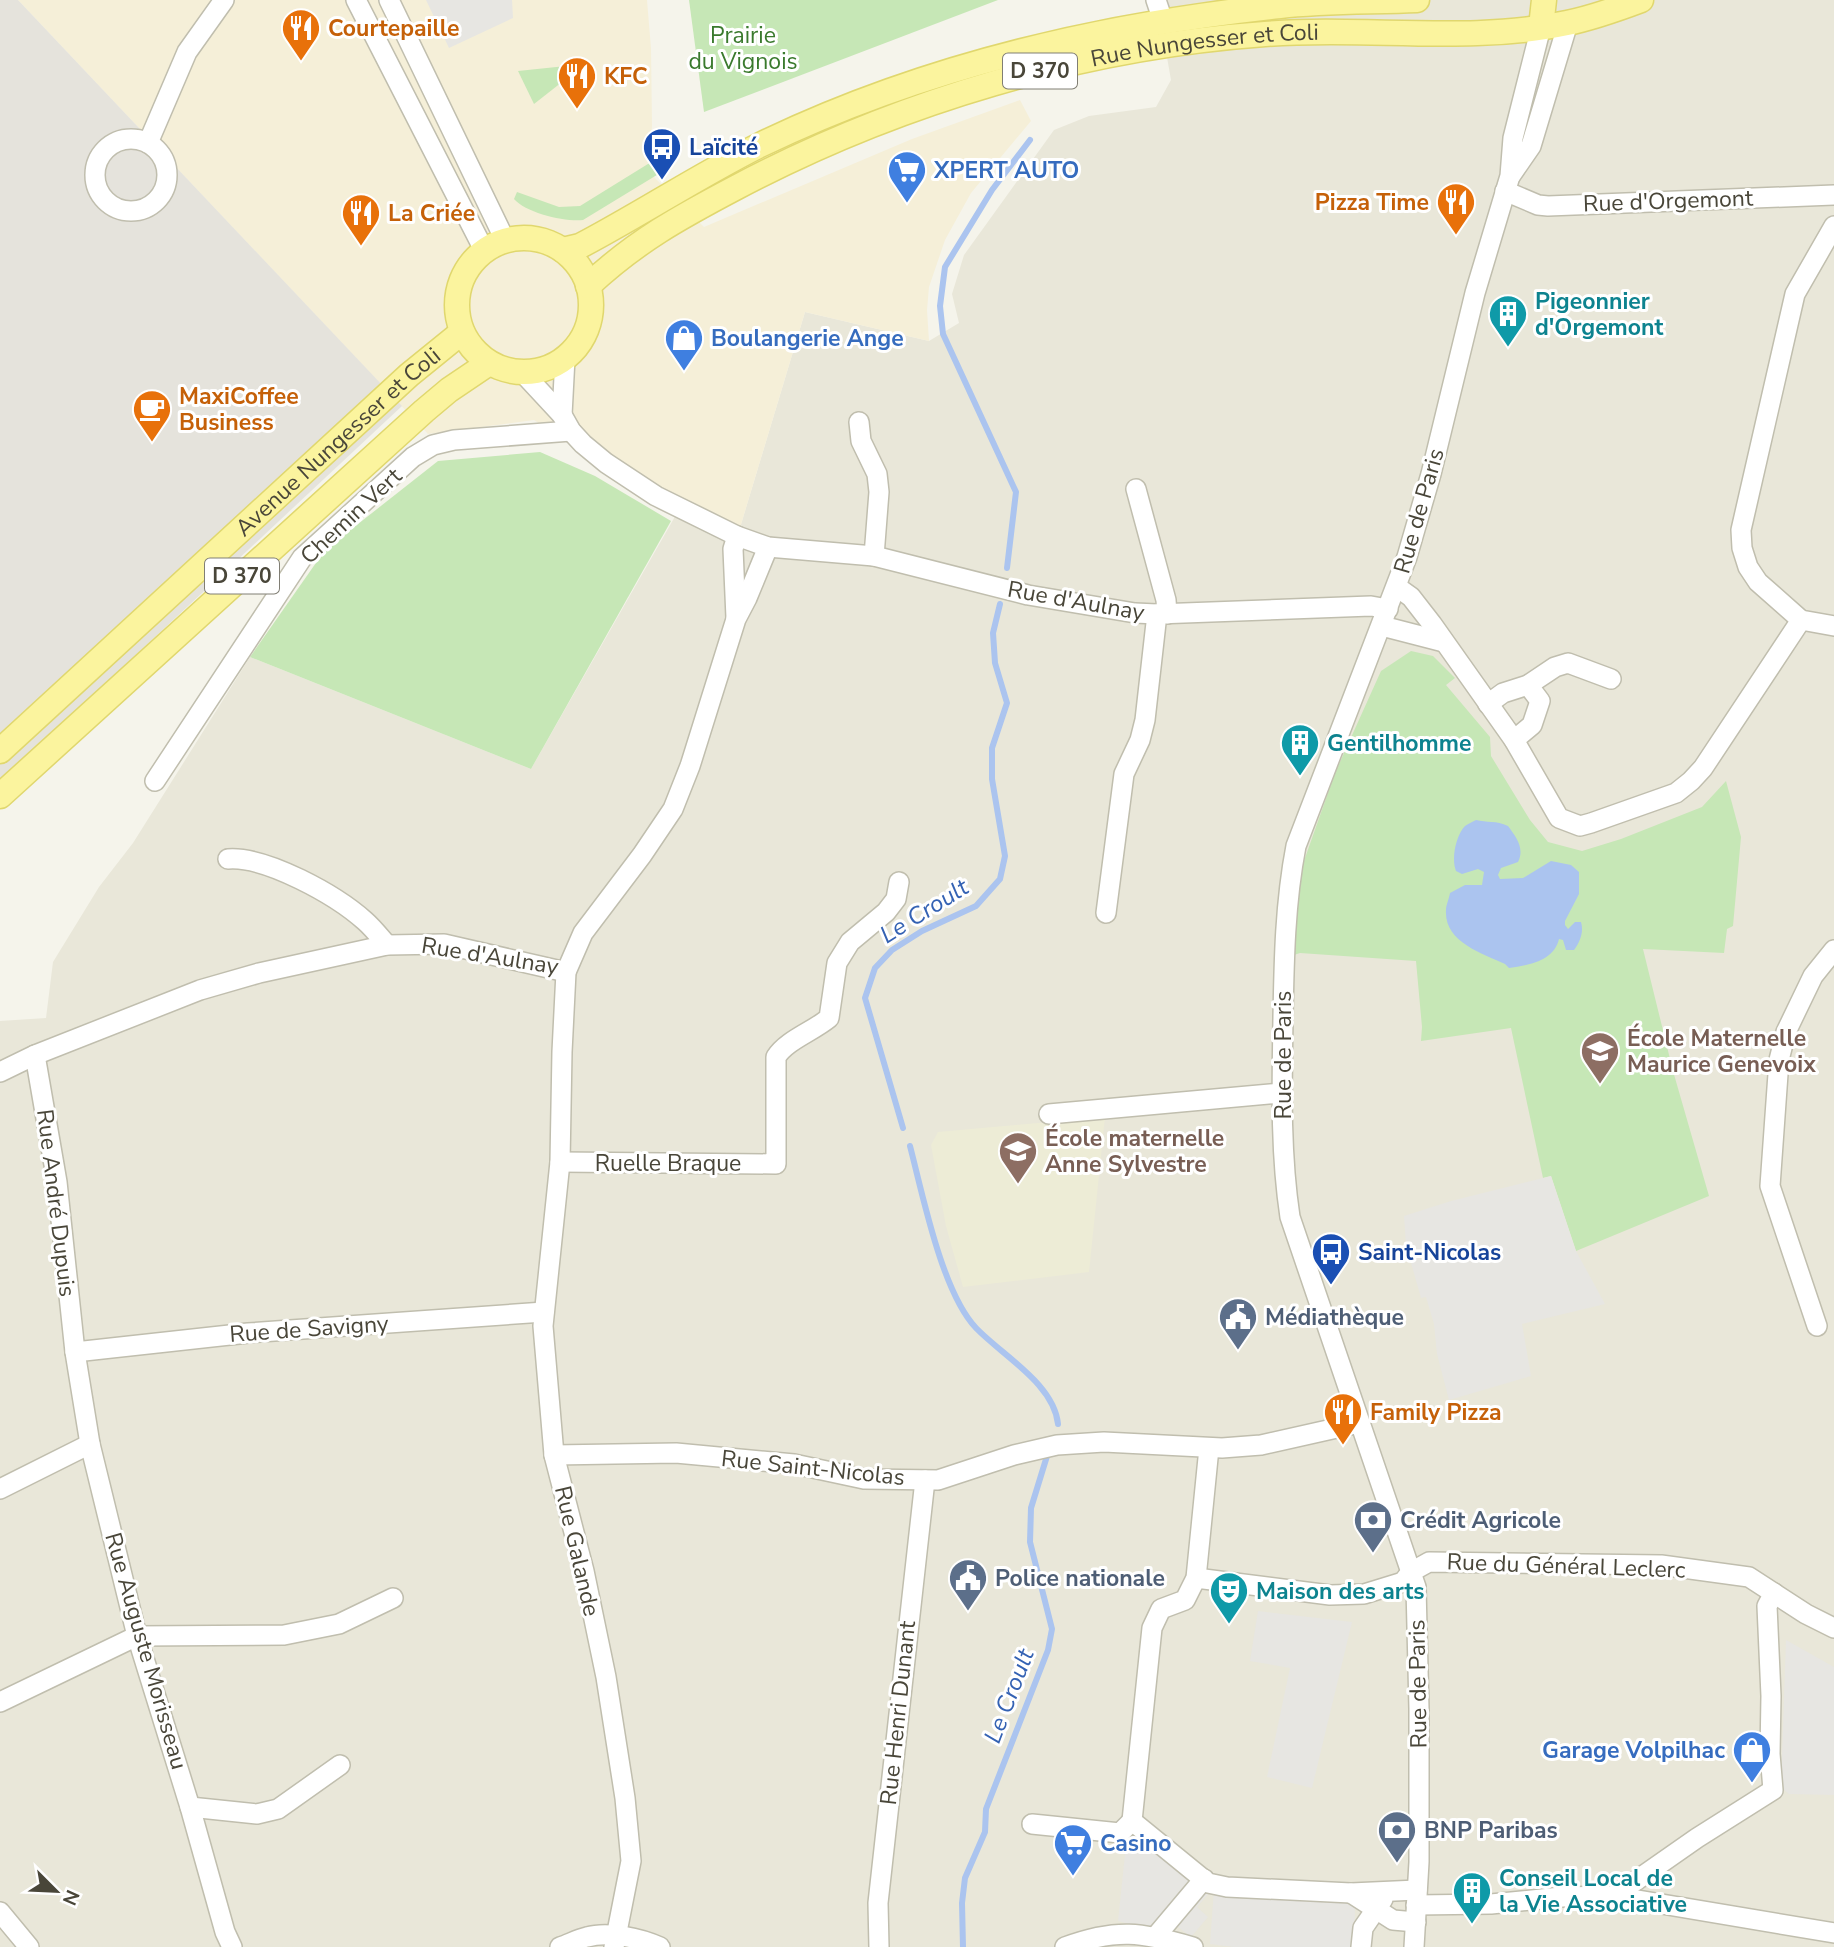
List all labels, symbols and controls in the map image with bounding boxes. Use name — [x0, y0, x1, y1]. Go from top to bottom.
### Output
restaurant icon: Courtepaille — [280, 7, 322, 62]
place label: Courtepaille — [328, 13, 460, 44]
street label: Rue Nungesser et Coli — [1088, 16, 1319, 74]
park label: Prairie du Vignois — [688, 20, 798, 77]
road number: D 370 — [1003, 54, 1077, 88]
restaurant icon: KFC — [556, 55, 598, 110]
place label: KFC — [604, 61, 648, 92]
bus stop icon: Laïcité — [641, 126, 683, 181]
place label: Laïcité — [689, 132, 758, 163]
supermarket icon: XPERT AUTO — [886, 149, 928, 204]
place label: XPERT AUTO — [933, 155, 1079, 186]
restaurant icon: Pizza Time — [1435, 181, 1477, 236]
street label: Rue d'Orgemont — [1583, 183, 1754, 219]
place label: Pizza Time — [1315, 187, 1429, 218]
restaurant icon: La Criée — [340, 192, 382, 247]
place label: La Criée — [388, 198, 475, 229]
place label: Pigeonnier d'Orgemont — [1535, 286, 1663, 343]
building icon: Pigeonnier d'Orgemont — [1487, 293, 1529, 348]
shop icon: Boulangerie Ange — [663, 317, 705, 372]
place label: Boulangerie Ange — [711, 323, 904, 354]
street label: Avenue Nungesser et Coli — [228, 340, 447, 543]
place label: MaxiCoffee Business — [179, 381, 299, 438]
cafe icon: MaxiCoffee Business — [131, 388, 173, 443]
street label: Rue de Paris — [1386, 445, 1452, 577]
street label: Chemin Vert — [293, 460, 409, 571]
road number: D 370 — [205, 558, 279, 594]
street label: Rue d'Aulnay — [1005, 574, 1147, 628]
building icon: Gentilhomme — [1279, 722, 1321, 777]
place label: Gentilhomme — [1327, 728, 1471, 759]
water label: Le Croult — [874, 871, 975, 951]
street label: Rue d'Aulnay — [419, 930, 561, 982]
street label: Rue de Paris — [1268, 991, 1299, 1119]
place label: École Maternelle Maurice Genevoix — [1627, 1023, 1816, 1080]
school or university icon: École Maternelle Maurice Genevoix — [1579, 1030, 1621, 1085]
street label: Rue André Dupuis — [29, 1108, 83, 1298]
place label: École maternelle Anne Sylvestre — [1045, 1123, 1224, 1180]
school or university icon: École maternelle Anne Sylvestre — [997, 1130, 1039, 1185]
street label: Ruelle Braque — [595, 1148, 741, 1179]
bus stop icon: Saint-Nicolas — [1310, 1231, 1352, 1286]
place label: Saint-Nicolas — [1358, 1237, 1501, 1268]
public building icon: Médiathèque — [1217, 1296, 1259, 1351]
place label: Médiathèque — [1265, 1302, 1404, 1333]
street label: Rue de Savigny — [228, 1308, 390, 1350]
restaurant icon: Family Pizza — [1322, 1391, 1364, 1446]
place label: Family Pizza — [1370, 1397, 1502, 1428]
street label: Rue Saint-Nicolas — [720, 1443, 906, 1493]
street label: Rue Galande — [547, 1483, 607, 1619]
bank icon: Crédit Agricole — [1352, 1499, 1394, 1554]
place label: Crédit Agricole — [1400, 1505, 1561, 1536]
street label: Rue Auguste Morisseau — [97, 1529, 195, 1773]
street label: Rue du Général Leclerc — [1446, 1546, 1686, 1586]
public building icon: Police nationale — [947, 1557, 989, 1612]
place label: Police nationale — [995, 1563, 1165, 1594]
theatre icon: Maison des arts — [1208, 1570, 1250, 1625]
place label: Maison des arts — [1256, 1576, 1425, 1607]
street label: Rue Henri Dunant — [873, 1618, 923, 1807]
street label: Rue de Paris — [1401, 1619, 1435, 1749]
water label: Le Croult — [976, 1644, 1042, 1748]
shop icon: Garage Volpilhac — [1731, 1729, 1773, 1784]
place label: Garage Volpilhac — [1542, 1735, 1725, 1766]
bank icon: BNP Paribas — [1376, 1809, 1418, 1864]
place label: BNP Paribas — [1424, 1815, 1558, 1846]
supermarket icon: Casino — [1052, 1822, 1094, 1877]
place label: Casino — [1100, 1828, 1172, 1859]
north arrow — [21, 1856, 91, 1926]
place label: Conseil Local de la Vie Associative — [1499, 1863, 1687, 1920]
building icon: Conseil Local de la Vie Associative — [1451, 1870, 1493, 1925]
text: N — [56, 1886, 85, 1909]

